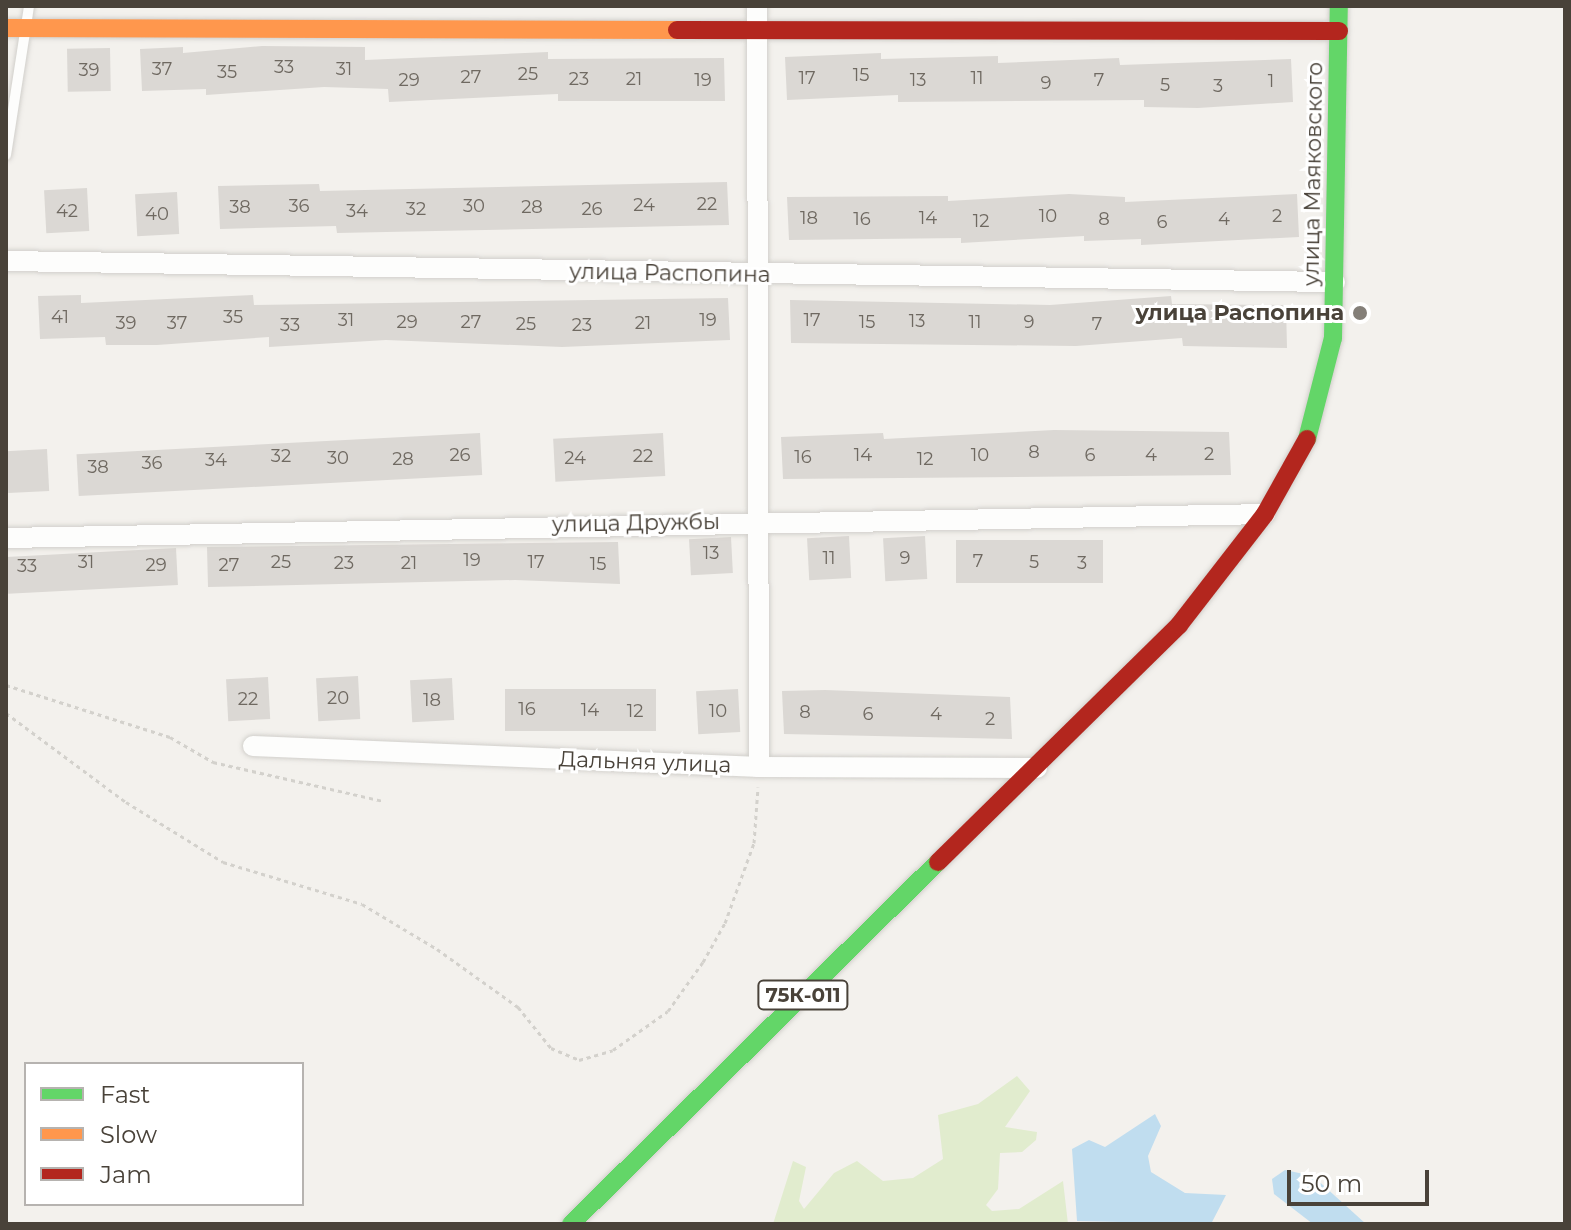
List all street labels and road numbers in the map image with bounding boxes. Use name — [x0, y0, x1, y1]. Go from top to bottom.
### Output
street label: улица Маяковского — [1298, 62, 1328, 286]
street label: улица Распопина — [569, 258, 771, 288]
street label: улица Дружбы — [552, 508, 720, 538]
street label: Дальняя улица — [558, 746, 732, 778]
road number: 75К-011 — [757, 979, 849, 1011]

